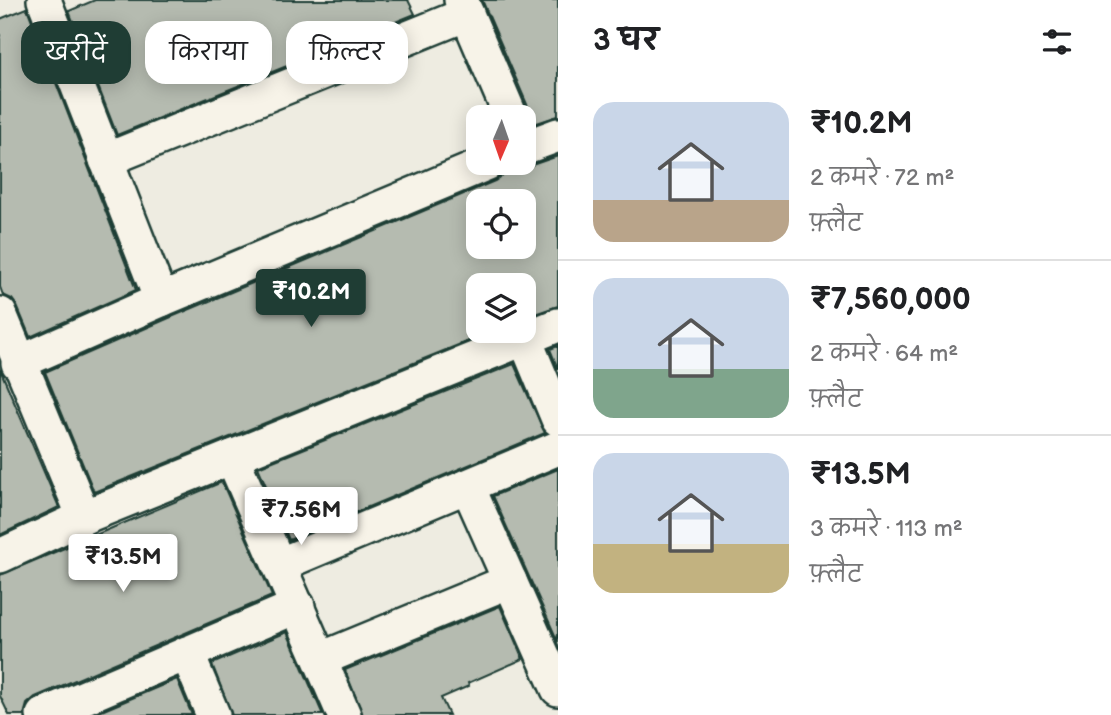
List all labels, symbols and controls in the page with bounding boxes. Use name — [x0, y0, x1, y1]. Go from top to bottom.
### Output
chip: खरीदें — [21, 21, 131, 84]
chip: किराया — [145, 21, 272, 84]
chip: फ़िल्टर — [286, 21, 408, 84]
text: 3 घर — [593, 23, 659, 59]
icon: filters — [1038, 23, 1076, 61]
north arrow — [466, 105, 536, 175]
map controls — [466, 105, 536, 343]
text: ₹10.2M — [810, 106, 912, 142]
icon: home — [649, 130, 733, 214]
text: 2 कमरे · 72 m² — [810, 164, 954, 192]
button: locate — [466, 189, 536, 259]
text: फ़्लैट — [810, 210, 862, 238]
pin: ₹10.2M — [254, 270, 368, 329]
button: layers — [466, 273, 536, 343]
text: ₹10.2M — [272, 278, 350, 306]
text: ₹7,560,000 — [810, 282, 971, 318]
icon: home — [649, 306, 733, 390]
text: 2 कमरे · 64 m² — [810, 340, 958, 368]
text: फ़्लैट — [810, 386, 862, 414]
text: ₹13.5M — [810, 457, 911, 493]
icon: home — [649, 481, 733, 565]
pin: ₹7.56M — [244, 488, 358, 547]
text: ₹7.56M — [261, 496, 341, 524]
text: 3 कमरे · 113 m² — [810, 515, 963, 543]
pin: ₹13.5M — [66, 534, 180, 594]
text: ₹13.5M — [84, 543, 162, 571]
text: फ़्लैट — [810, 561, 862, 589]

